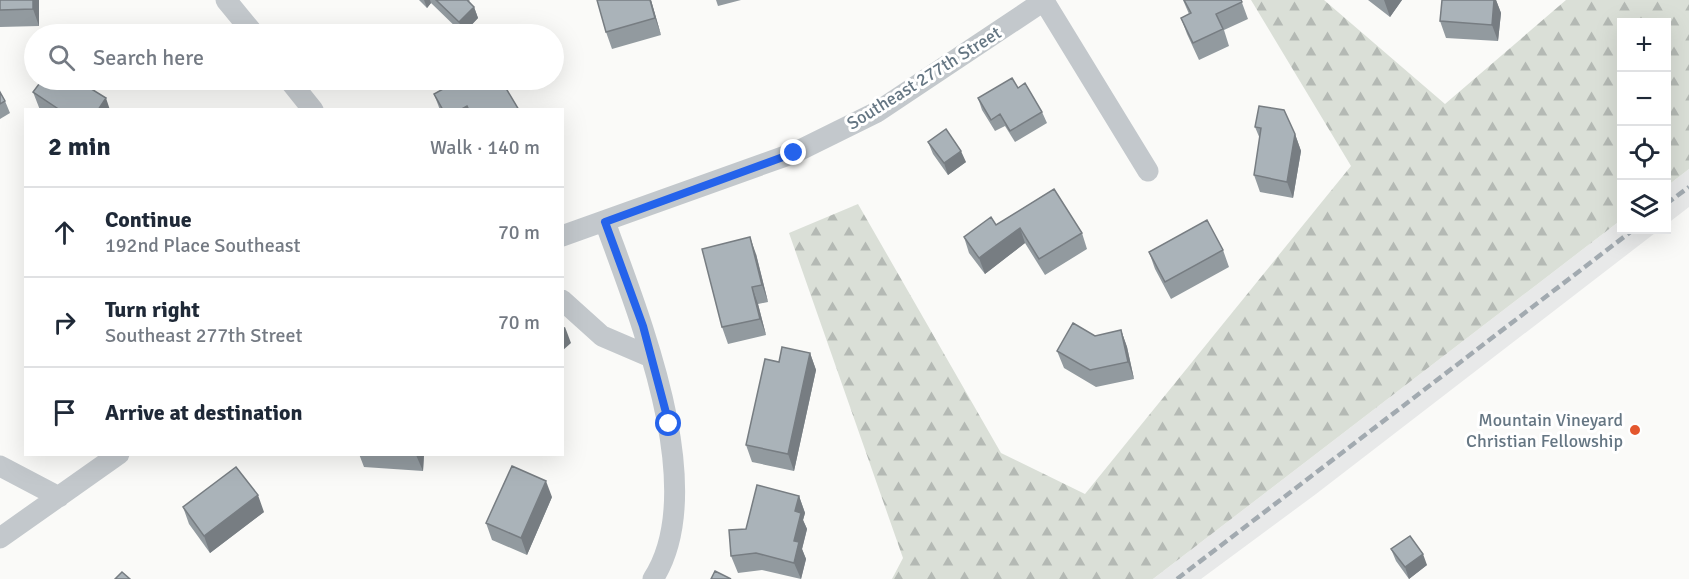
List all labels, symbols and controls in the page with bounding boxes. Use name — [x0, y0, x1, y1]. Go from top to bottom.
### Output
map controls — [1617, 18, 1671, 234]
button: + — [1617, 18, 1671, 72]
street label: Southeast 277th Street — [843, 22, 1005, 134]
search box — [24, 24, 564, 90]
icon: search — [45, 41, 78, 74]
text: Search here — [93, 44, 204, 71]
button: − — [1617, 72, 1671, 126]
button: locate — [1617, 126, 1671, 180]
text: 2 min — [48, 131, 111, 163]
text: Walk · 140 m — [430, 135, 540, 160]
route end — [780, 139, 806, 165]
button: layers — [1617, 180, 1671, 234]
text: Continue — [105, 206, 192, 233]
icon: ahead — [48, 216, 81, 249]
text: 70 m — [498, 220, 540, 245]
text: 192nd Place Southeast — [105, 233, 301, 258]
text: Turn right — [105, 296, 200, 323]
icon: right — [48, 306, 81, 339]
text: 70 m — [498, 310, 540, 335]
text: Southeast 277th Street — [105, 323, 302, 348]
icon: arrive — [48, 396, 81, 429]
text: Arrive at destination — [105, 399, 302, 426]
place label: Mountain Vineyard Christian Fellowship — [1466, 409, 1623, 452]
route start — [655, 410, 681, 436]
marker: Mountain Vineyard Christian Fellowship — [1628, 423, 1642, 437]

